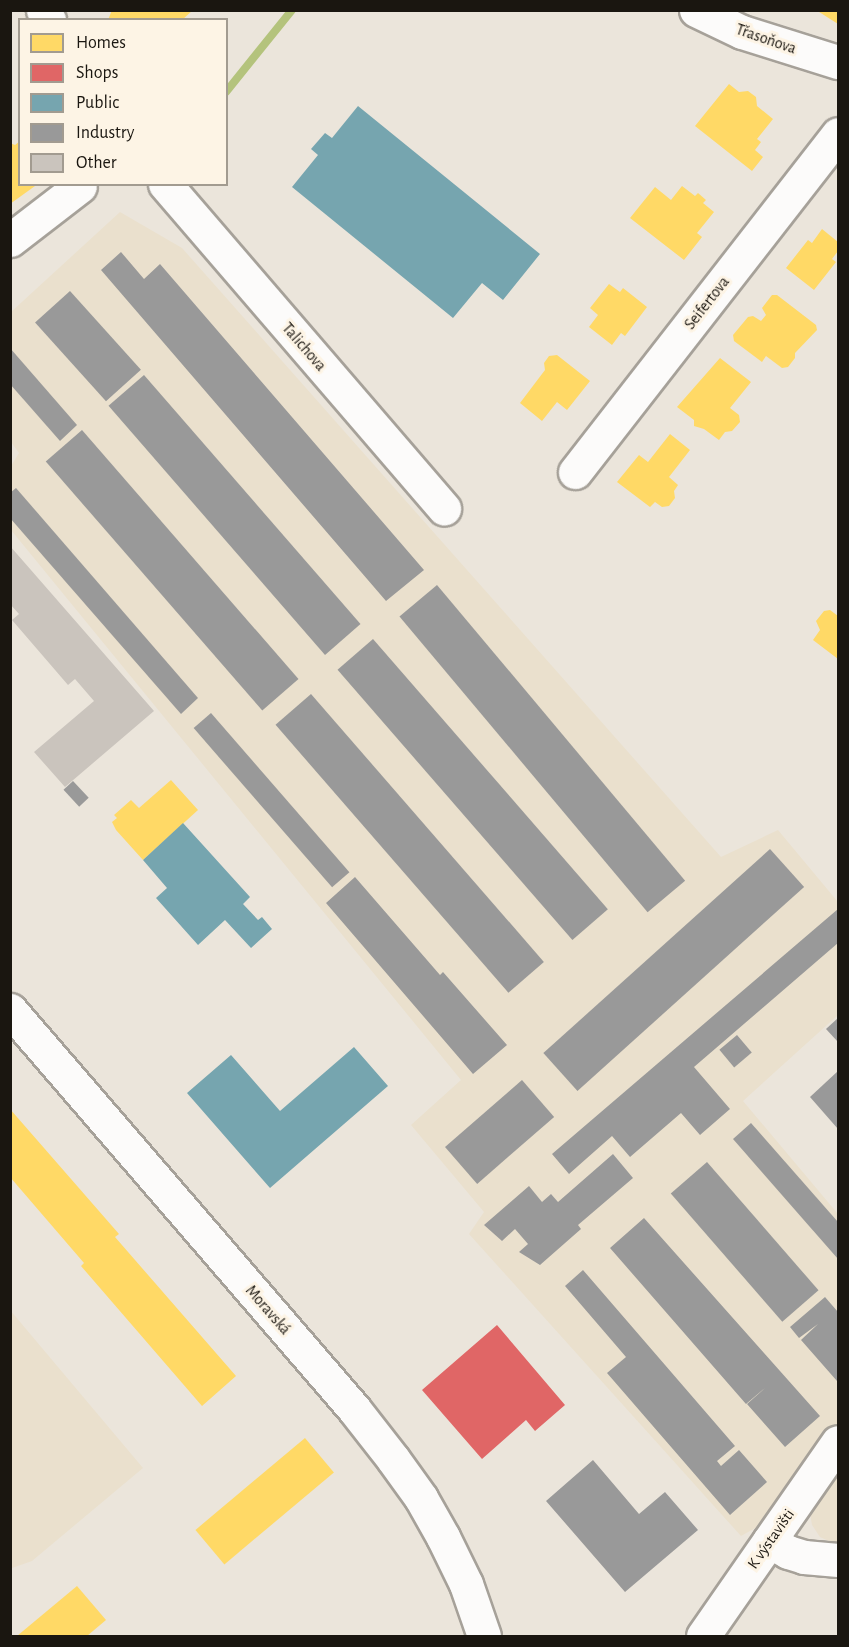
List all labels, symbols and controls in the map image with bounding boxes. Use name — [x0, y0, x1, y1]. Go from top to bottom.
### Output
legend — [18, 18, 228, 186]
street label: Třasoňova — [733, 20, 799, 58]
text: Homes — [76, 34, 126, 52]
text: Shops — [76, 64, 118, 82]
text: Public — [76, 94, 119, 112]
text: Industry — [76, 124, 135, 142]
text: Other — [76, 154, 117, 172]
street label: Seifertova — [680, 273, 734, 333]
street label: Talichova — [278, 319, 330, 375]
street label: Moravská — [241, 1281, 295, 1339]
street label: K výstavišti — [743, 1505, 799, 1573]

